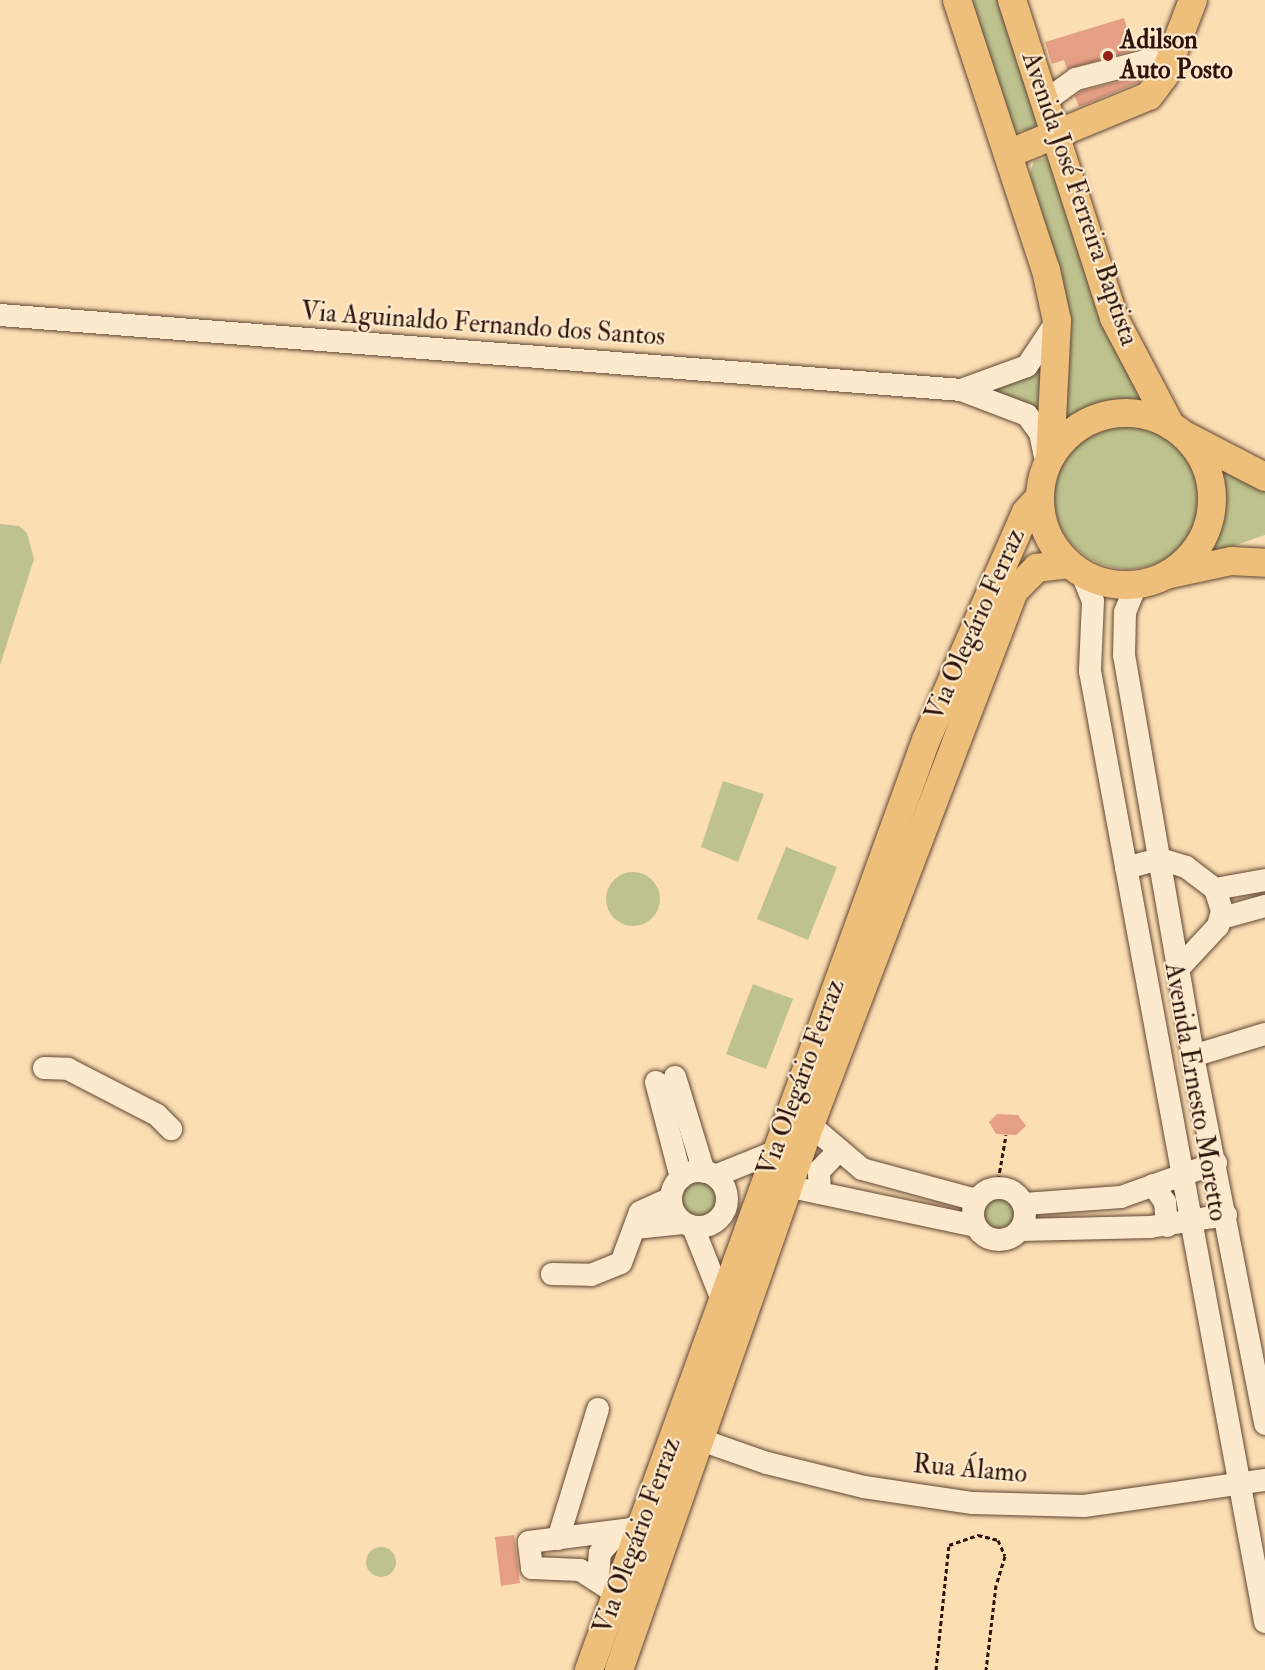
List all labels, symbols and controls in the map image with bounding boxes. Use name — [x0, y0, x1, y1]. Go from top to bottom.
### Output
place label: Adilson Auto Posto — [1120, 25, 1233, 86]
street label: Avenida José Ferreira Baptista — [1014, 48, 1144, 350]
marker: Adilson Auto Posto — [1101, 49, 1115, 63]
street label: Via Aguinaldo Fernando dos Santos — [300, 297, 666, 353]
street label: Via Olegário Ferraz — [920, 524, 1032, 726]
street label: Avenida Ernesto Moretto — [1157, 960, 1233, 1224]
street label: Via Olegário Ferraz — [752, 975, 852, 1181]
street label: Via Olegário Ferraz — [588, 1433, 688, 1639]
street label: Rua Álamo — [912, 1449, 1028, 1491]

